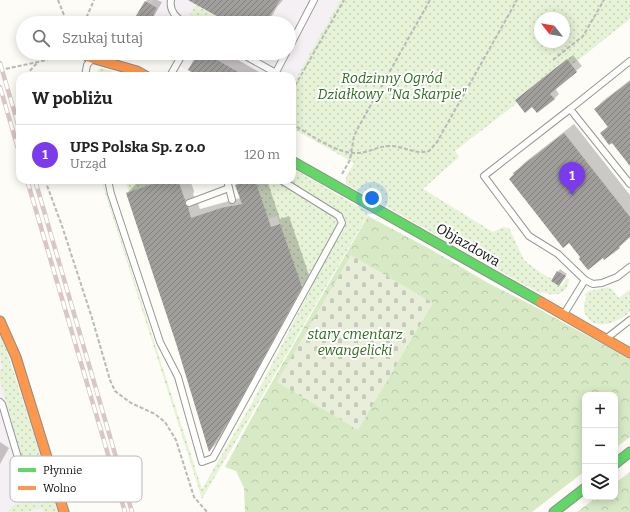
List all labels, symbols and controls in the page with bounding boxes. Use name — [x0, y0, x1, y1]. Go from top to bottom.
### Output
north arrow — [534, 12, 570, 48]
search box — [16, 16, 296, 60]
icon: search — [30, 27, 52, 49]
text: Szukaj tutaj — [62, 29, 143, 47]
park label: Rodzinny Ogród Działkowy "Na Skarpie" — [318, 70, 467, 103]
text: W pobliżu — [32, 88, 113, 109]
text: UPS Polska Sp. z o.o — [70, 138, 205, 156]
text: 1 — [42, 147, 48, 162]
text: 120 m — [244, 147, 280, 162]
text: Urząd — [70, 156, 107, 171]
pin: 1 — [559, 162, 585, 195]
your location — [362, 188, 382, 208]
street label: Objazdowa — [433, 220, 503, 270]
park label: stary cmentarz ewangelicki — [307, 326, 403, 359]
map controls — [582, 392, 618, 500]
button: + — [582, 392, 618, 428]
button: − — [582, 428, 618, 464]
legend — [10, 456, 142, 502]
text: Płynnie — [43, 464, 82, 477]
button: layers — [582, 464, 618, 500]
text: Wolno — [43, 482, 76, 495]

